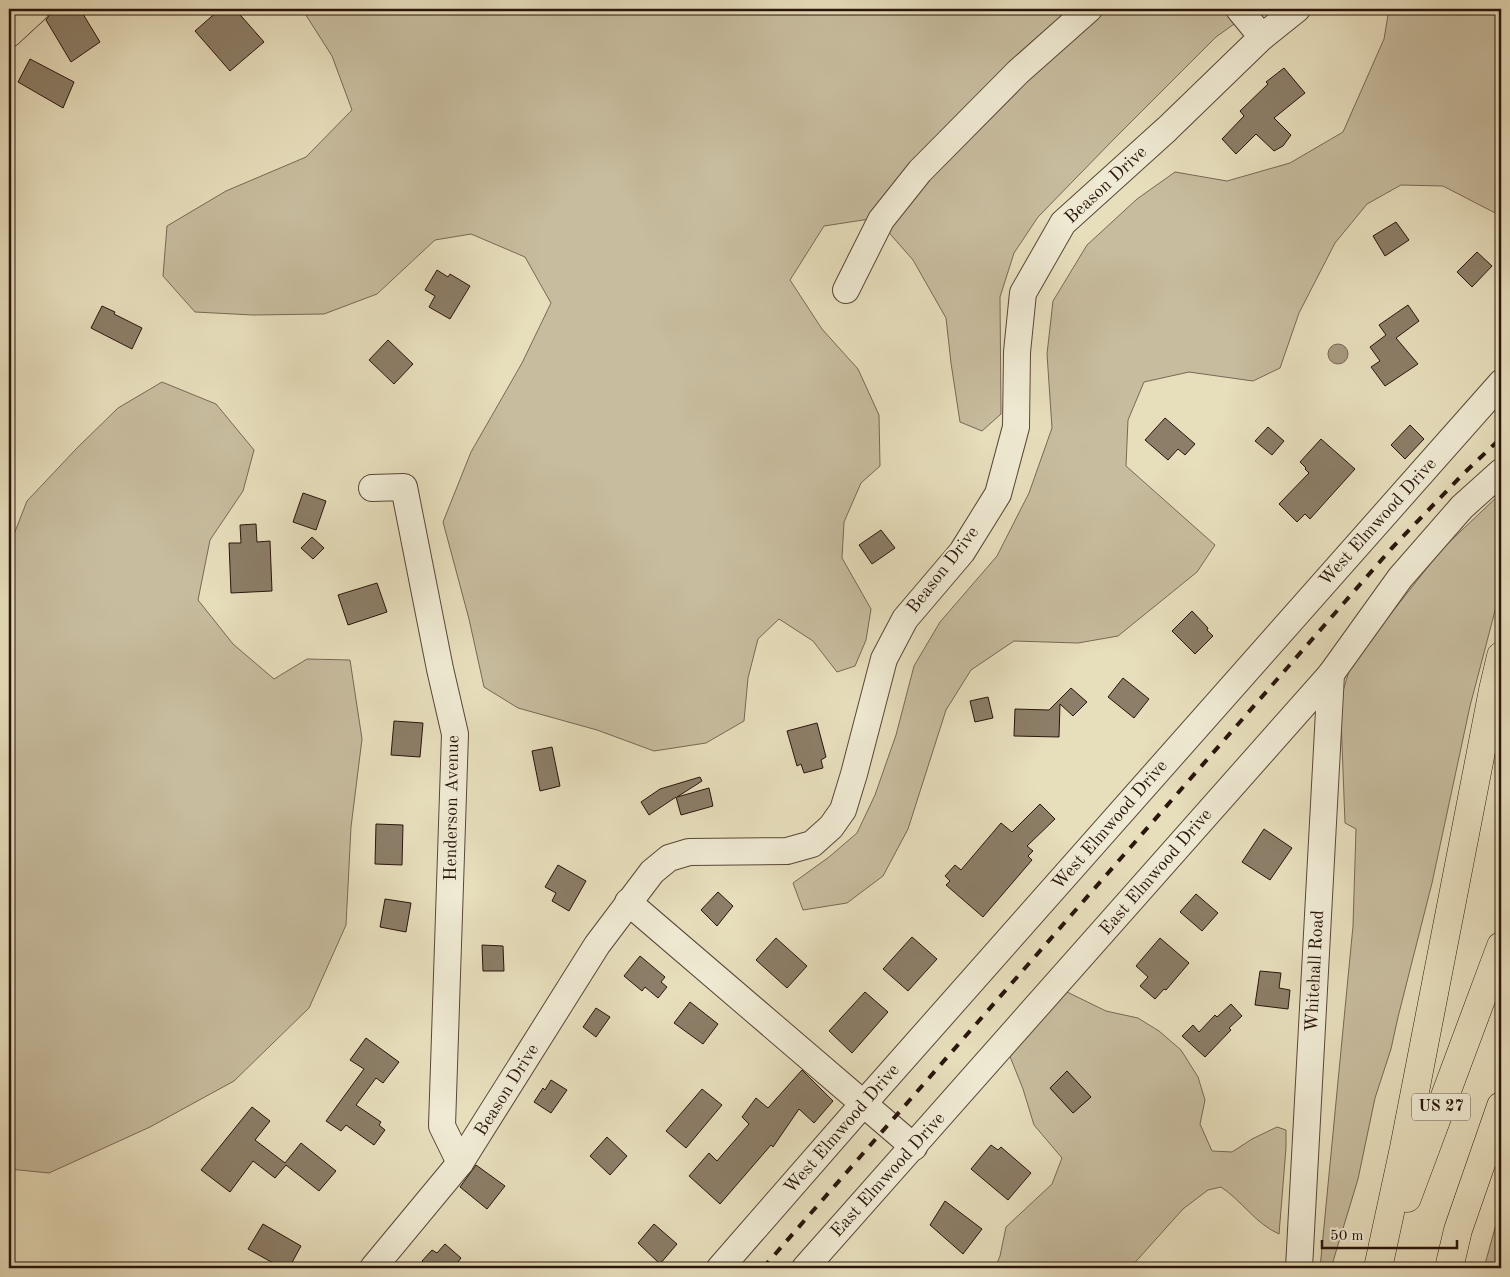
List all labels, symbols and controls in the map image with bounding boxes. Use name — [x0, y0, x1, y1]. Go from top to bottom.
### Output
street label: Beason Drive — [1062, 143, 1150, 227]
street label: West Elmwood Drive — [1316, 455, 1440, 589]
street label: Beason Drive — [904, 523, 982, 617]
street label: Henderson Avenue — [442, 735, 462, 881]
street label: West Elmwood Drive — [1049, 757, 1171, 893]
street label: East Elmwood Drive — [1097, 805, 1215, 939]
street label: Whitehall Road — [1303, 910, 1327, 1032]
street label: Beason Drive — [472, 1041, 542, 1139]
street label: West Elmwood Drive — [781, 1061, 903, 1197]
road number: US 27 — [1412, 1094, 1470, 1120]
street label: East Elmwood Drive — [828, 1109, 948, 1241]
scale bar — [1322, 1217, 1458, 1249]
text: 50 m — [1330, 1229, 1364, 1244]

